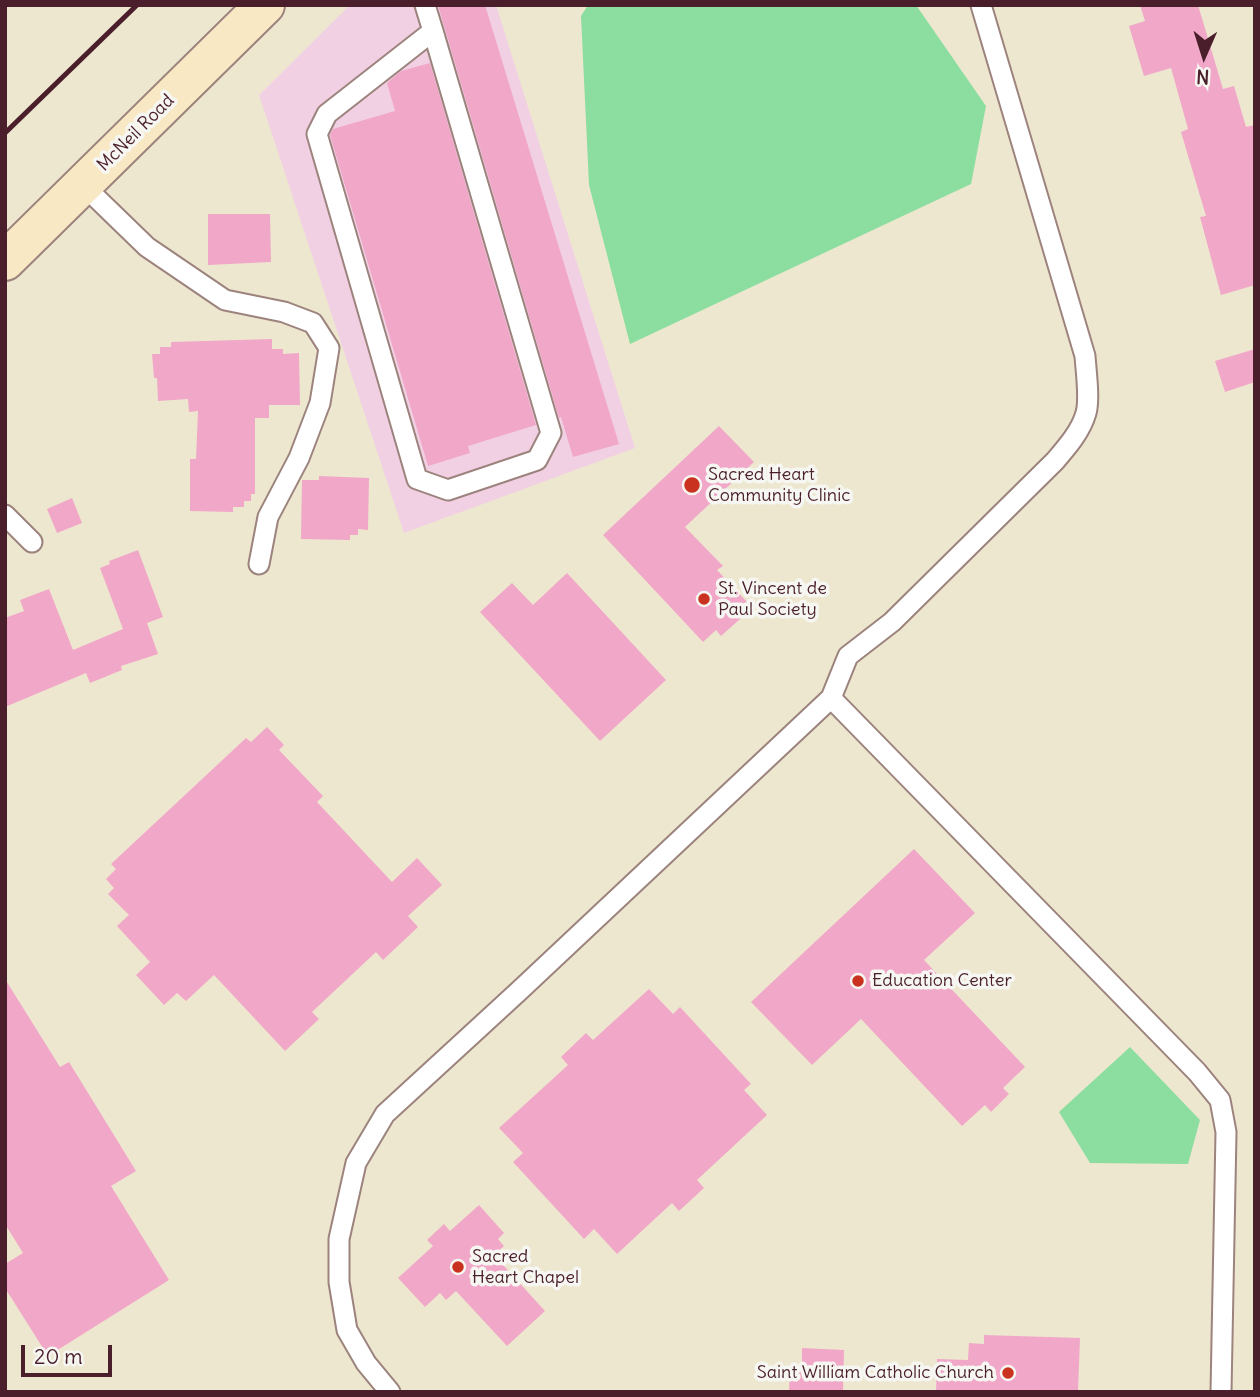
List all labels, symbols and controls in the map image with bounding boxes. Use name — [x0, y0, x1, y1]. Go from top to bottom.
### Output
north arrow — [1169, 21, 1239, 91]
text: N — [1196, 65, 1210, 89]
street label: McNeil Road — [93, 90, 179, 176]
place label: Sacred Heart Community Clinic — [708, 464, 850, 506]
marker: Sacred Heart Community Clinic — [682, 475, 702, 495]
place label: St. Vincent de Paul Society — [718, 578, 827, 620]
marker: St. Vincent de Paul Society — [696, 591, 712, 607]
place label: Education Center — [872, 970, 1012, 992]
marker: Education Center — [850, 973, 866, 989]
place label: Sacred Heart Chapel — [472, 1246, 579, 1288]
marker: Sacred Heart Chapel — [450, 1259, 466, 1275]
scale bar — [24, 1330, 116, 1374]
text: 20 m — [34, 1343, 83, 1370]
place label: Saint William Catholic Church — [757, 1362, 994, 1384]
marker: Saint William Catholic Church — [1000, 1365, 1016, 1381]

